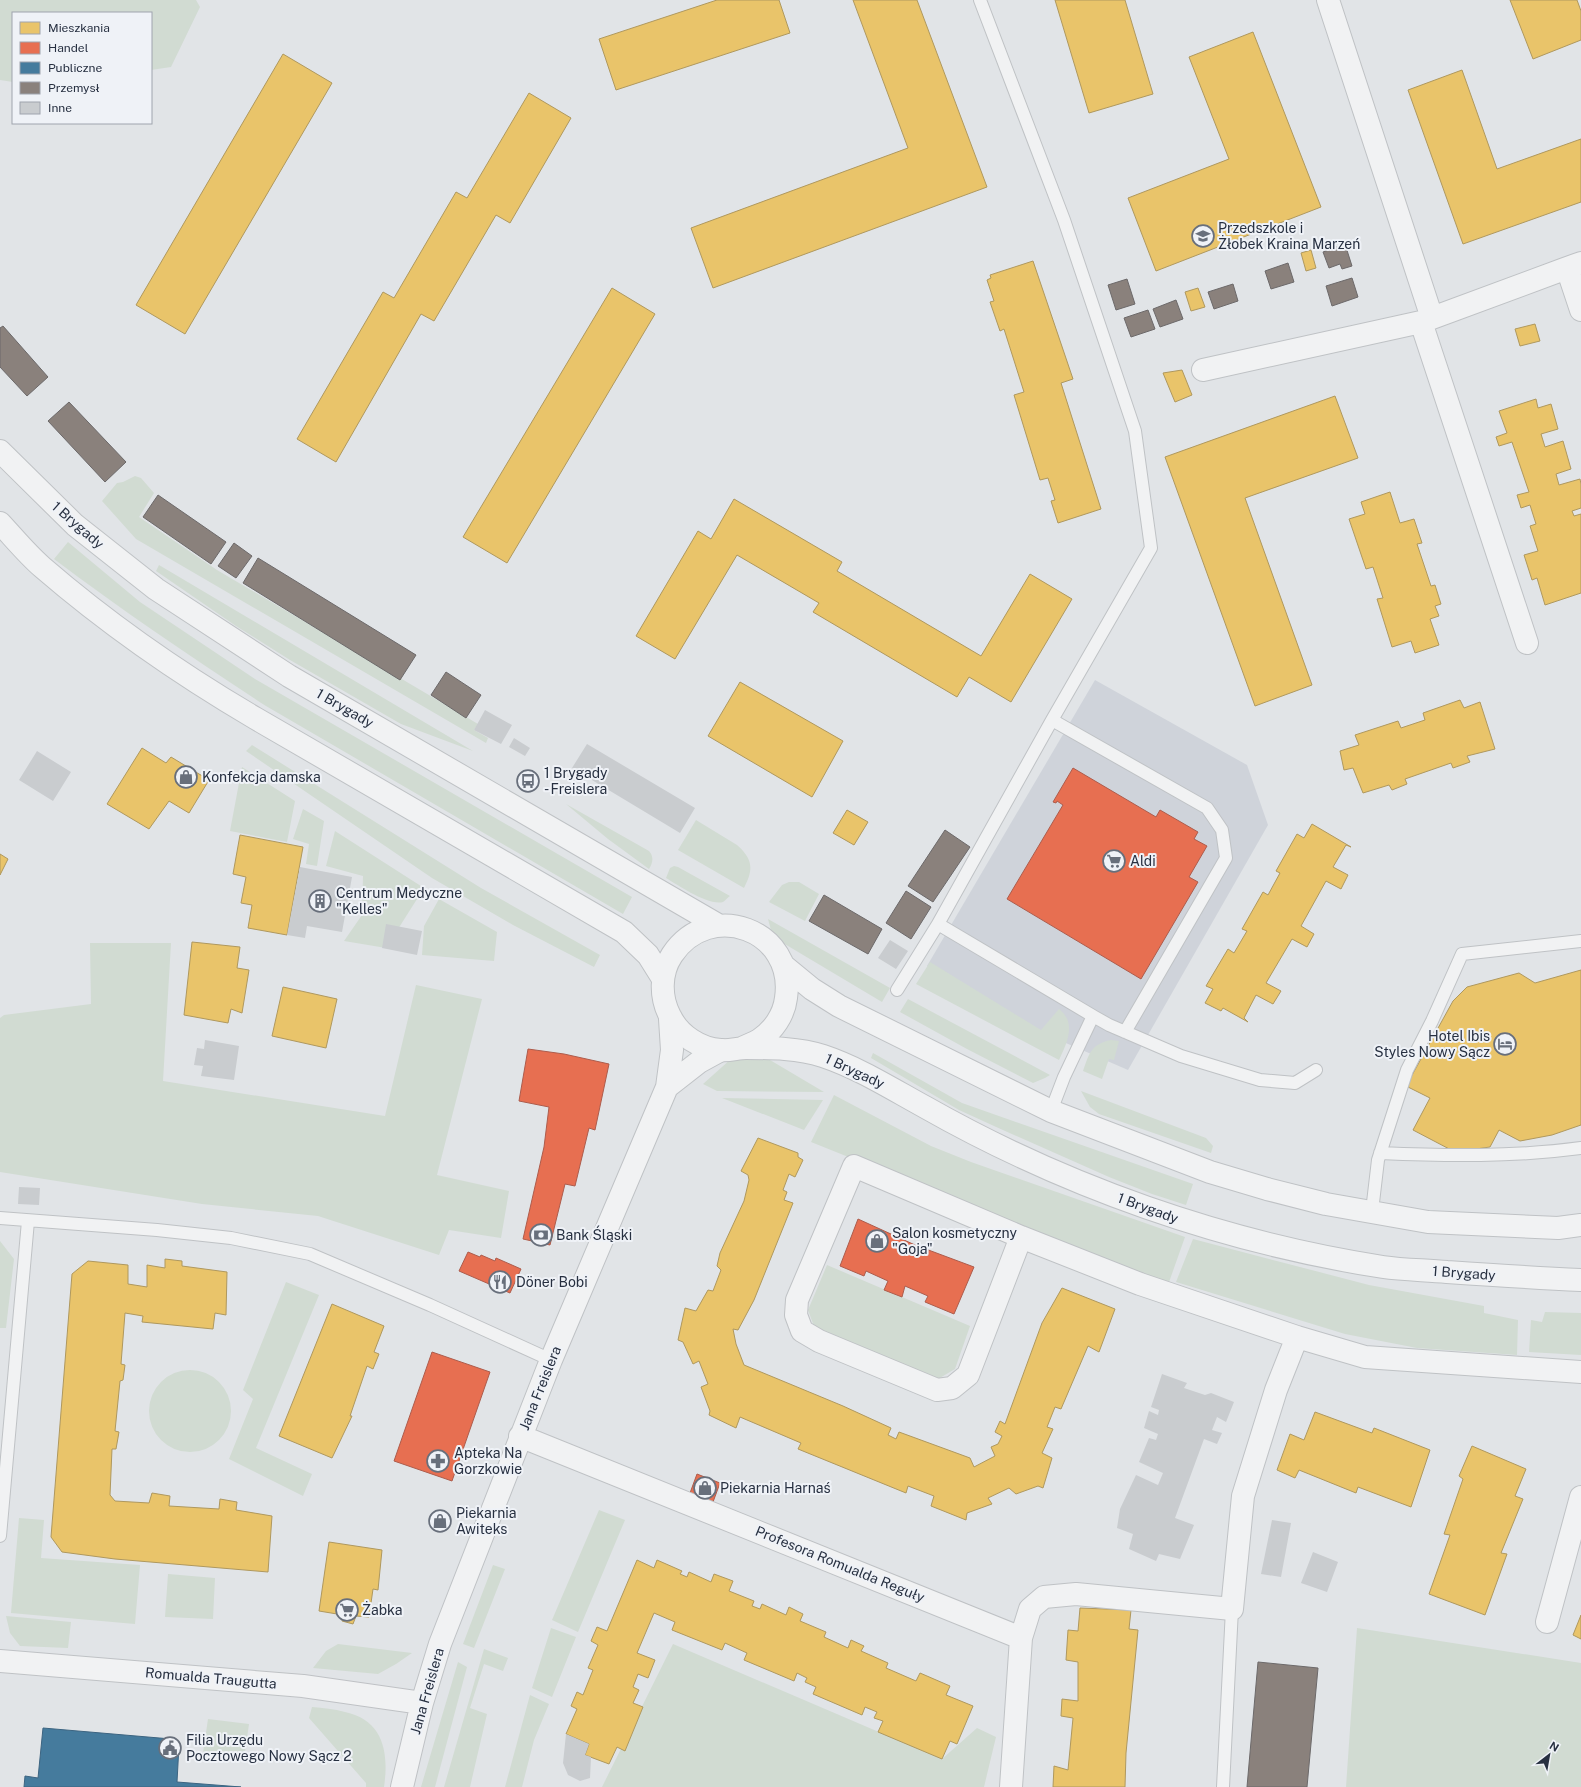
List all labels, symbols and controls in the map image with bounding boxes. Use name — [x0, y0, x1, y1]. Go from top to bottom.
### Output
legend — [12, 12, 152, 124]
text: Mieszkania — [48, 21, 110, 35]
text: Handel — [48, 41, 89, 55]
text: Publiczne — [48, 61, 102, 75]
text: Przemysł — [48, 81, 100, 95]
text: Inne — [48, 101, 72, 115]
place label: Przedszkole i Żłobek Kraina Marzeń — [1218, 220, 1360, 252]
school or university icon: Przedszkole i Żłobek Kraina Marzeń — [1190, 223, 1216, 249]
street label: 1 Brygady — [49, 498, 108, 552]
street label: 1 Brygady — [314, 685, 377, 731]
shop icon: Konfekcja damska — [173, 764, 199, 790]
place label: 1 Brygady - Freislera — [544, 765, 608, 797]
bus stop icon: 1 Brygady - Freislera — [515, 768, 541, 794]
place label: Konfekcja damska — [202, 769, 321, 785]
supermarket icon: Aldi — [1101, 848, 1127, 874]
place label: Aldi — [1130, 853, 1156, 869]
place label: Centrum Medyczne "Kelles" — [336, 885, 462, 917]
building icon: Centrum Medyczne "Kelles" — [307, 888, 333, 914]
place label: Hotel Ibis Styles Nowy Sącz — [1374, 1028, 1490, 1060]
hotel icon: Hotel Ibis Styles Nowy Sącz — [1492, 1031, 1518, 1057]
street label: 1 Brygady — [823, 1050, 888, 1092]
street label: 1 Brygady — [1115, 1190, 1181, 1227]
bank icon: Bank Śląski — [528, 1222, 554, 1248]
place label: Bank Śląski — [556, 1225, 632, 1243]
place label: Salon kosmetyczny "Goja" — [892, 1225, 1017, 1257]
shop icon: Salon kosmetyczny "Goja" — [864, 1228, 890, 1254]
street label: 1 Brygady — [1432, 1263, 1497, 1283]
restaurant icon: Döner Bobi — [487, 1269, 513, 1295]
place label: Döner Bobi — [516, 1274, 588, 1290]
street label: Jana Freislera — [516, 1344, 564, 1432]
place label: Apteka Na Gorzkowie — [454, 1445, 522, 1477]
pharmacy icon: Apteka Na Gorzkowie — [425, 1448, 451, 1474]
shop icon: Piekarnia Harnaś — [692, 1475, 718, 1501]
place label: Piekarnia Harnaś — [720, 1480, 831, 1496]
place label: Piekarnia Awiteks — [456, 1505, 516, 1537]
shop icon: Piekarnia Awiteks — [427, 1508, 453, 1534]
street label: Profesora Romualda Reguły — [753, 1523, 927, 1606]
supermarket icon: Żabka — [334, 1597, 360, 1623]
place label: Żabka — [362, 1600, 403, 1618]
street label: Jana Freislera — [407, 1646, 447, 1736]
street label: Romualda Traugutta — [145, 1664, 277, 1692]
place label: Filia Urzędu Pocztowego Nowy Sącz 2 — [186, 1732, 352, 1764]
public building icon: Filia Urzędu Pocztowego Nowy Sącz 2 — [157, 1735, 183, 1761]
north arrow — [1529, 1735, 1569, 1775]
text: N — [1547, 1739, 1561, 1754]

